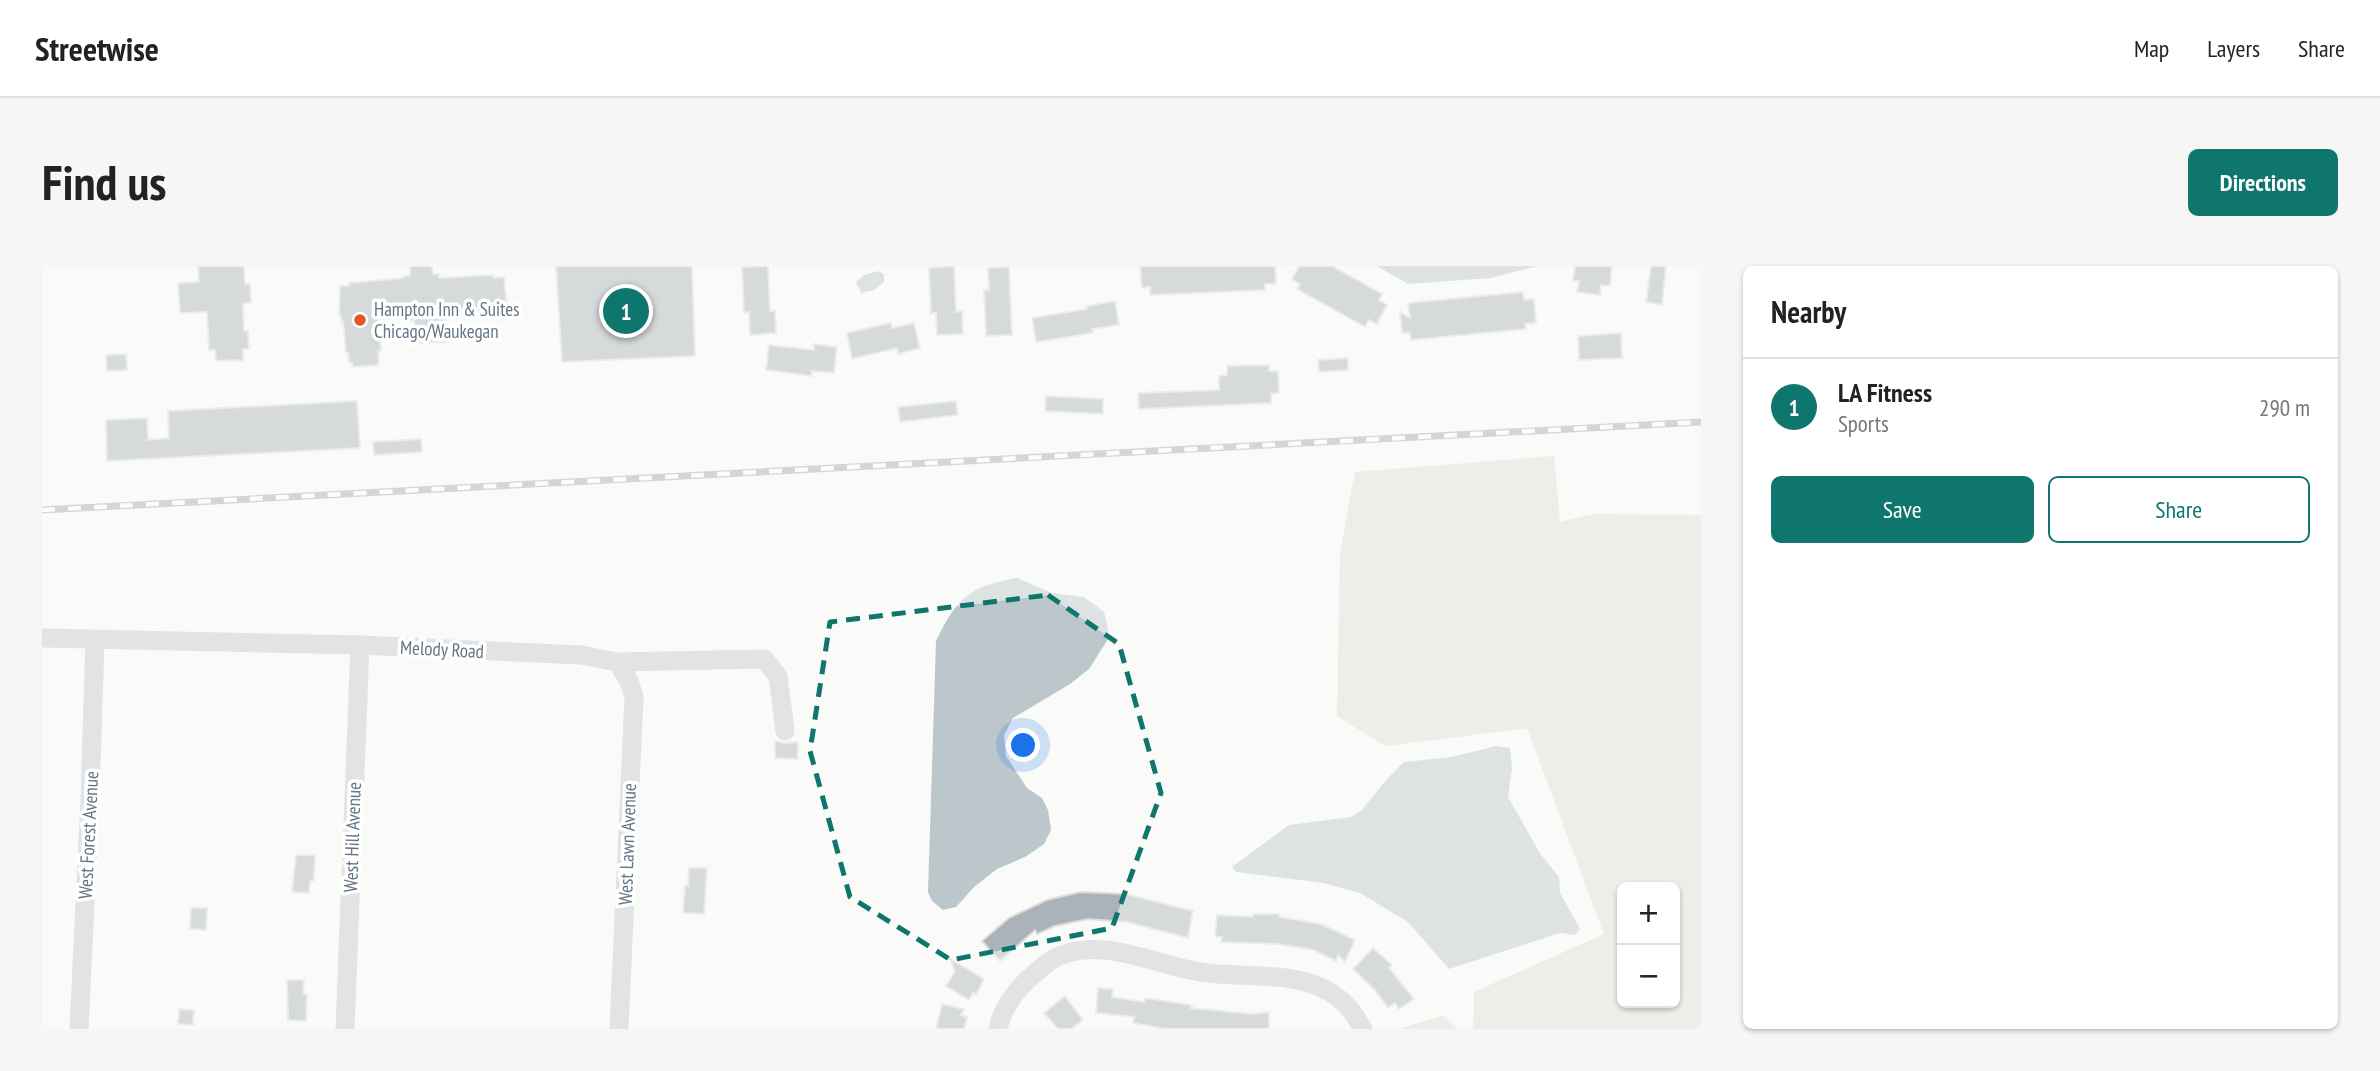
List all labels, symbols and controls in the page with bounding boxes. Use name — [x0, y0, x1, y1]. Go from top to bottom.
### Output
text: Streetwise — [35, 27, 159, 70]
text: Map — [2134, 33, 2169, 64]
text: Layers — [2207, 33, 2260, 64]
text: Share — [2298, 33, 2345, 64]
button: Directions — [2188, 149, 2338, 216]
text: Find us — [42, 150, 166, 214]
pin: 1 — [603, 285, 649, 337]
text: Nearby — [1771, 292, 1846, 331]
place label: Hampton Inn & Suites Chicago/Waukegan — [374, 297, 520, 343]
marker: Hampton Inn & Suites Chicago/Waukegan — [352, 312, 368, 328]
text: LA Fitness — [1838, 376, 1932, 409]
text: 1 — [1789, 393, 1800, 422]
text: 290 m — [2259, 393, 2310, 422]
text: Sports — [1838, 409, 1889, 438]
button: Save — [1771, 476, 2034, 543]
button: Share — [2048, 476, 2310, 543]
street label: Melody Road — [399, 635, 485, 663]
your location — [1006, 728, 1040, 762]
street label: West Forest Avenue — [73, 770, 103, 900]
street label: West Hill Avenue — [338, 781, 366, 893]
street label: West Lawn Avenue — [613, 782, 641, 905]
map controls — [1617, 882, 1680, 1008]
button: + — [1617, 882, 1680, 945]
button: − — [1617, 945, 1680, 1008]

